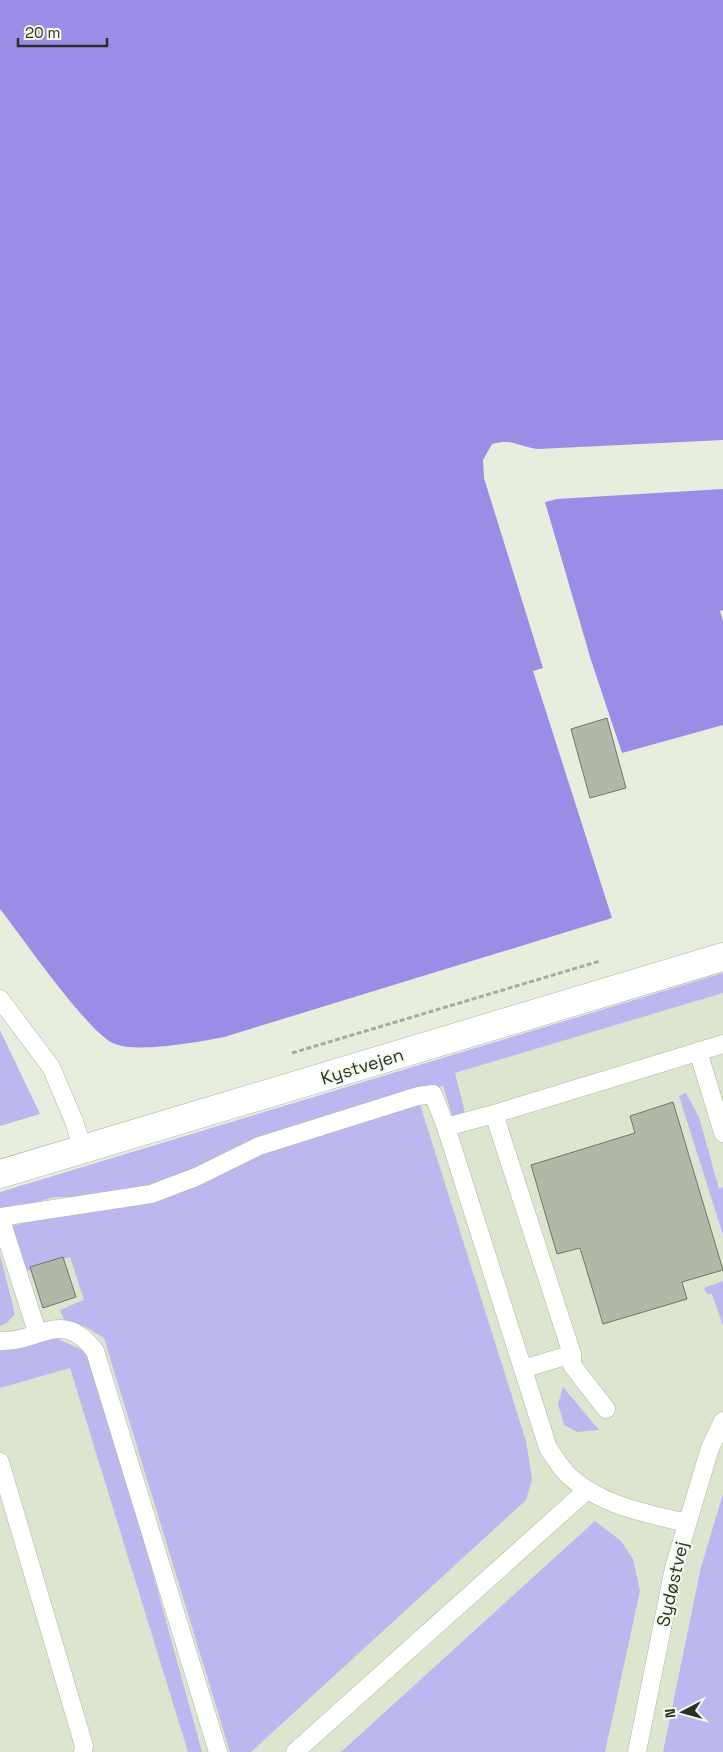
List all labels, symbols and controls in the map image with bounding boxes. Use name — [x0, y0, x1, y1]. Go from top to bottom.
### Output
scale bar — [18, 15, 106, 47]
text: 20 m — [25, 23, 60, 42]
street label: Kystvejen — [318, 1043, 406, 1089]
street label: Sydøstvej — [651, 1539, 693, 1629]
north arrow — [658, 1687, 708, 1737]
text: N — [661, 1708, 680, 1719]

